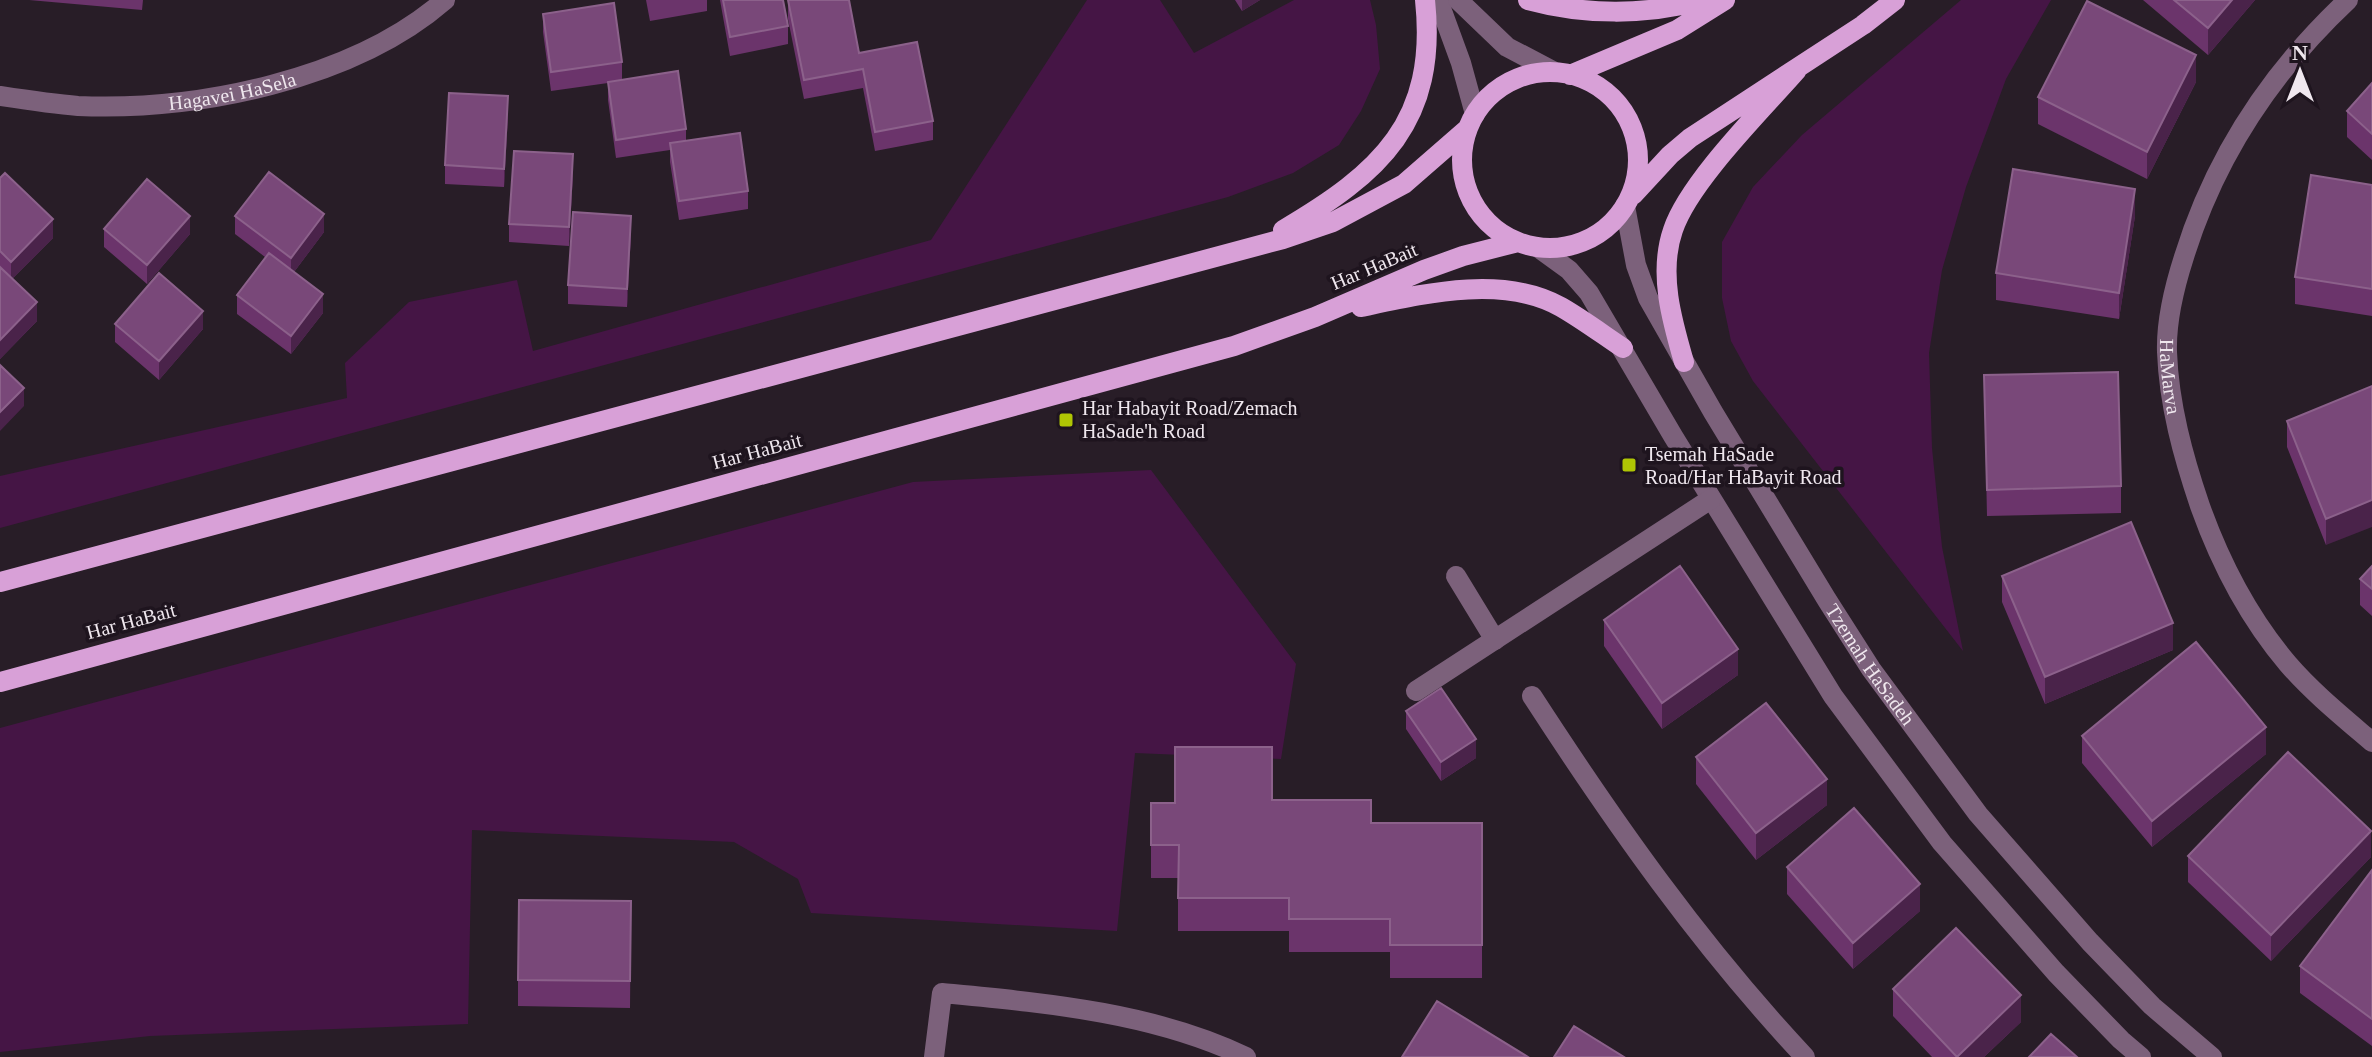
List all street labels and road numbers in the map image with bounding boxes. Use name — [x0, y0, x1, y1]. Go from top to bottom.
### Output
street label: Hagavei HaSela — [167, 68, 299, 114]
street label: Har HaBait — [1328, 238, 1421, 294]
street label: HaMarva — [2156, 339, 2185, 416]
street label: Har HaBait — [710, 428, 805, 473]
street label: Har HaBait — [84, 598, 179, 643]
street label: Tzemah HaSadeh — [1821, 600, 1920, 729]

